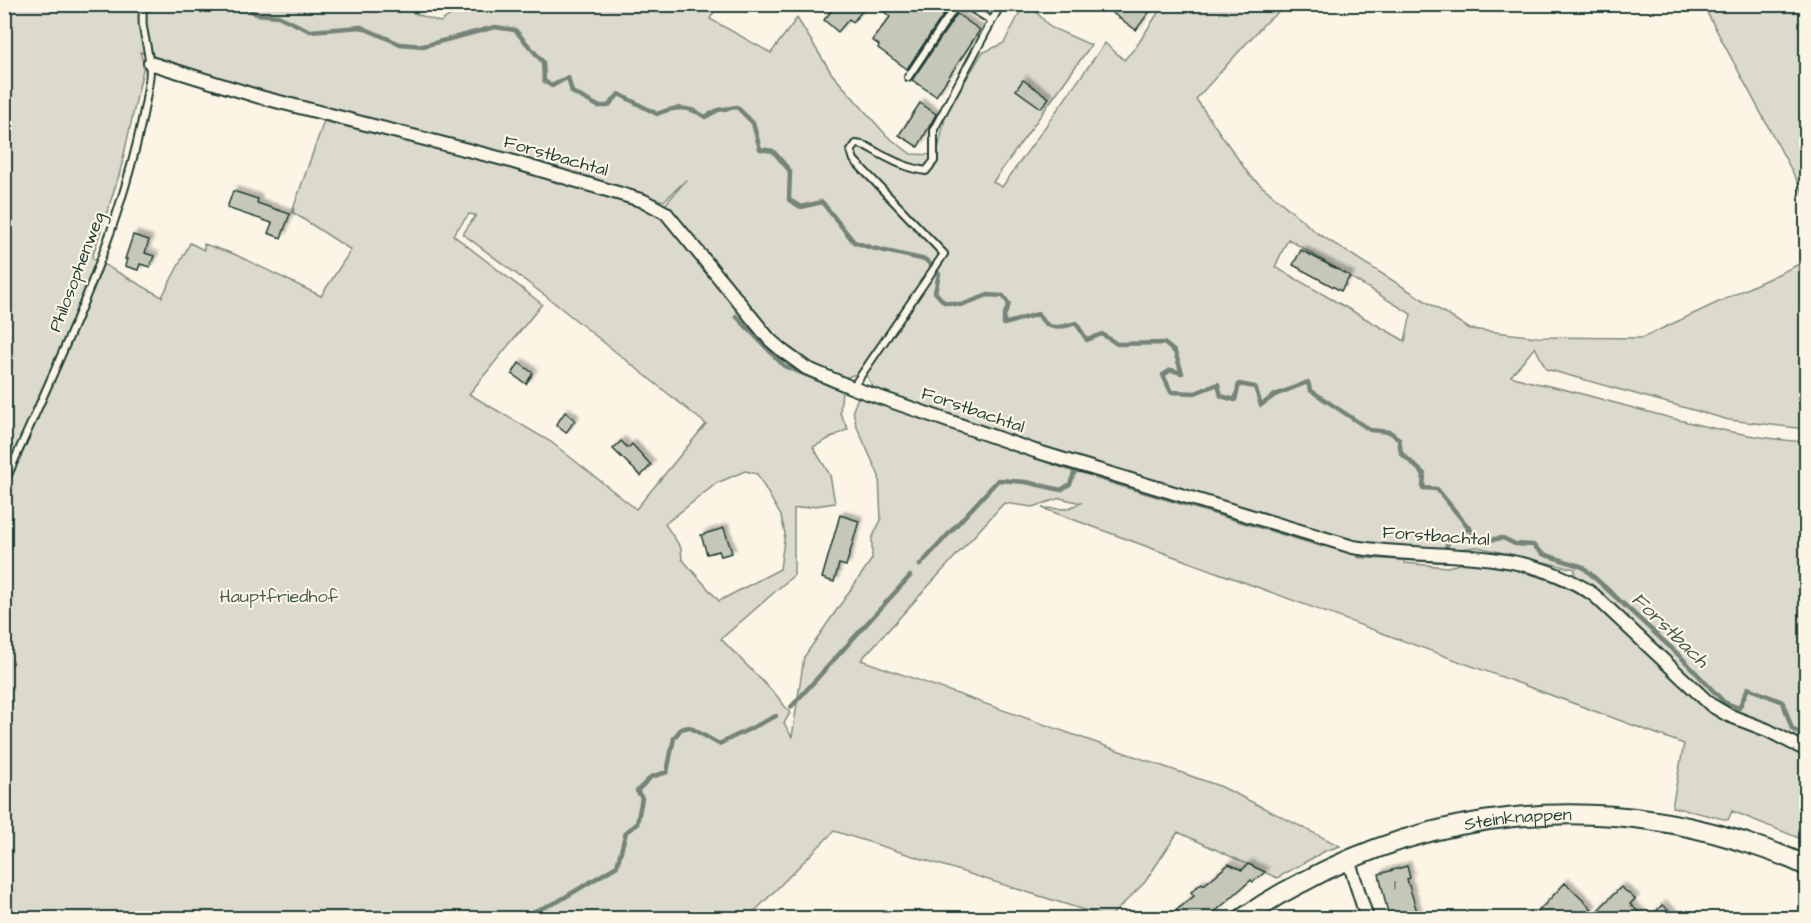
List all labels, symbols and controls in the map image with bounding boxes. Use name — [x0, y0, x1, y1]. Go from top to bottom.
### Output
street label: Forstbachtal — [501, 129, 611, 183]
street label: Philosophenweg — [43, 208, 112, 336]
street label: Forstbachtal — [918, 381, 1028, 439]
street label: Forstbachtal — [1381, 520, 1491, 552]
park label: Hauptfriedhof — [220, 584, 339, 609]
water label: Forstbach — [1625, 586, 1716, 675]
street label: Steinknappen — [1462, 802, 1572, 837]
house number: 1 — [1394, 875, 1396, 896]

